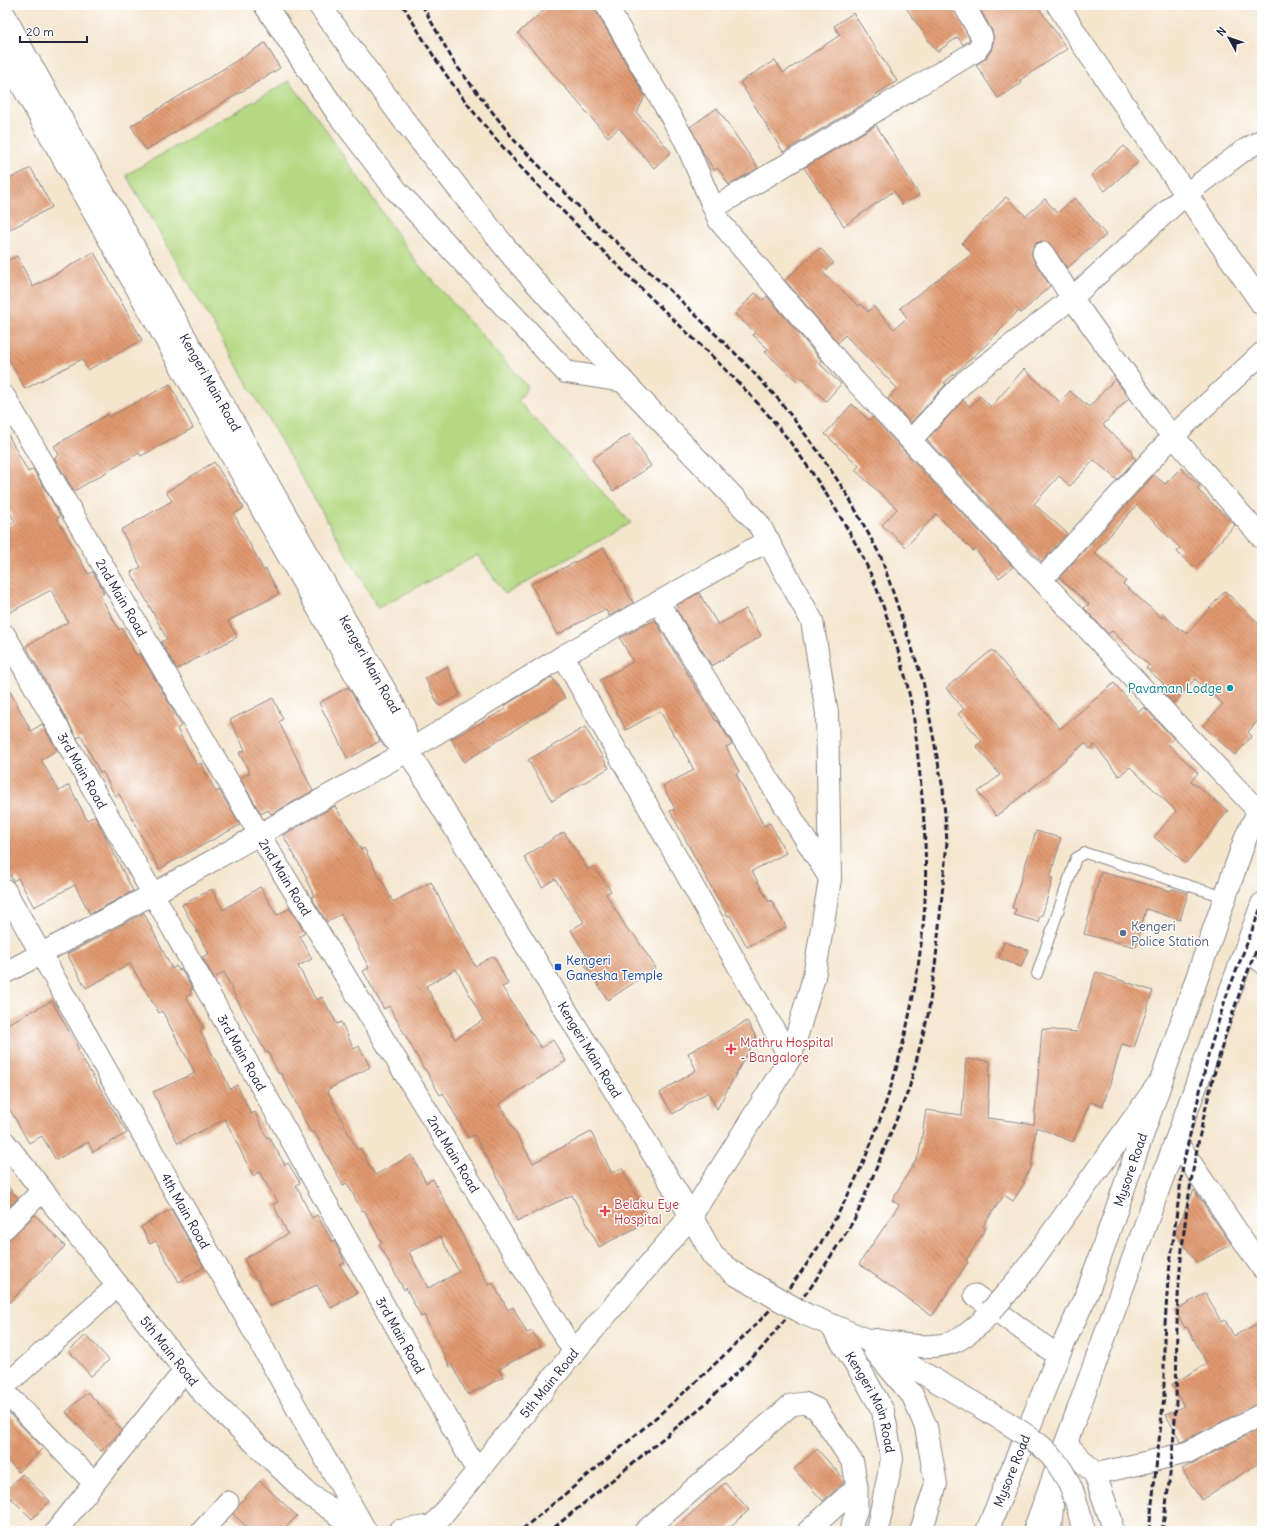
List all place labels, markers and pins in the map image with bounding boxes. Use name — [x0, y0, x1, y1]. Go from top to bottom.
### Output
place label: Pavaman Lodge — [1128, 680, 1222, 697]
marker: Pavaman Lodge — [1225, 683, 1235, 693]
place label: Kengeri Police Station — [1131, 918, 1210, 950]
marker: Kengeri Police Station — [1118, 928, 1128, 938]
place label: Kengeri Ganesha Temple — [566, 952, 663, 984]
marker: Kengeri Ganesha Temple — [553, 962, 563, 972]
place label: Mathru Hospital - Bangalore — [740, 1034, 833, 1066]
marker: Mathru Hospital - Bangalore — [725, 1043, 737, 1055]
place label: Belaku Eye Hospital — [614, 1196, 679, 1228]
marker: Belaku Eye Hospital — [599, 1205, 611, 1217]

